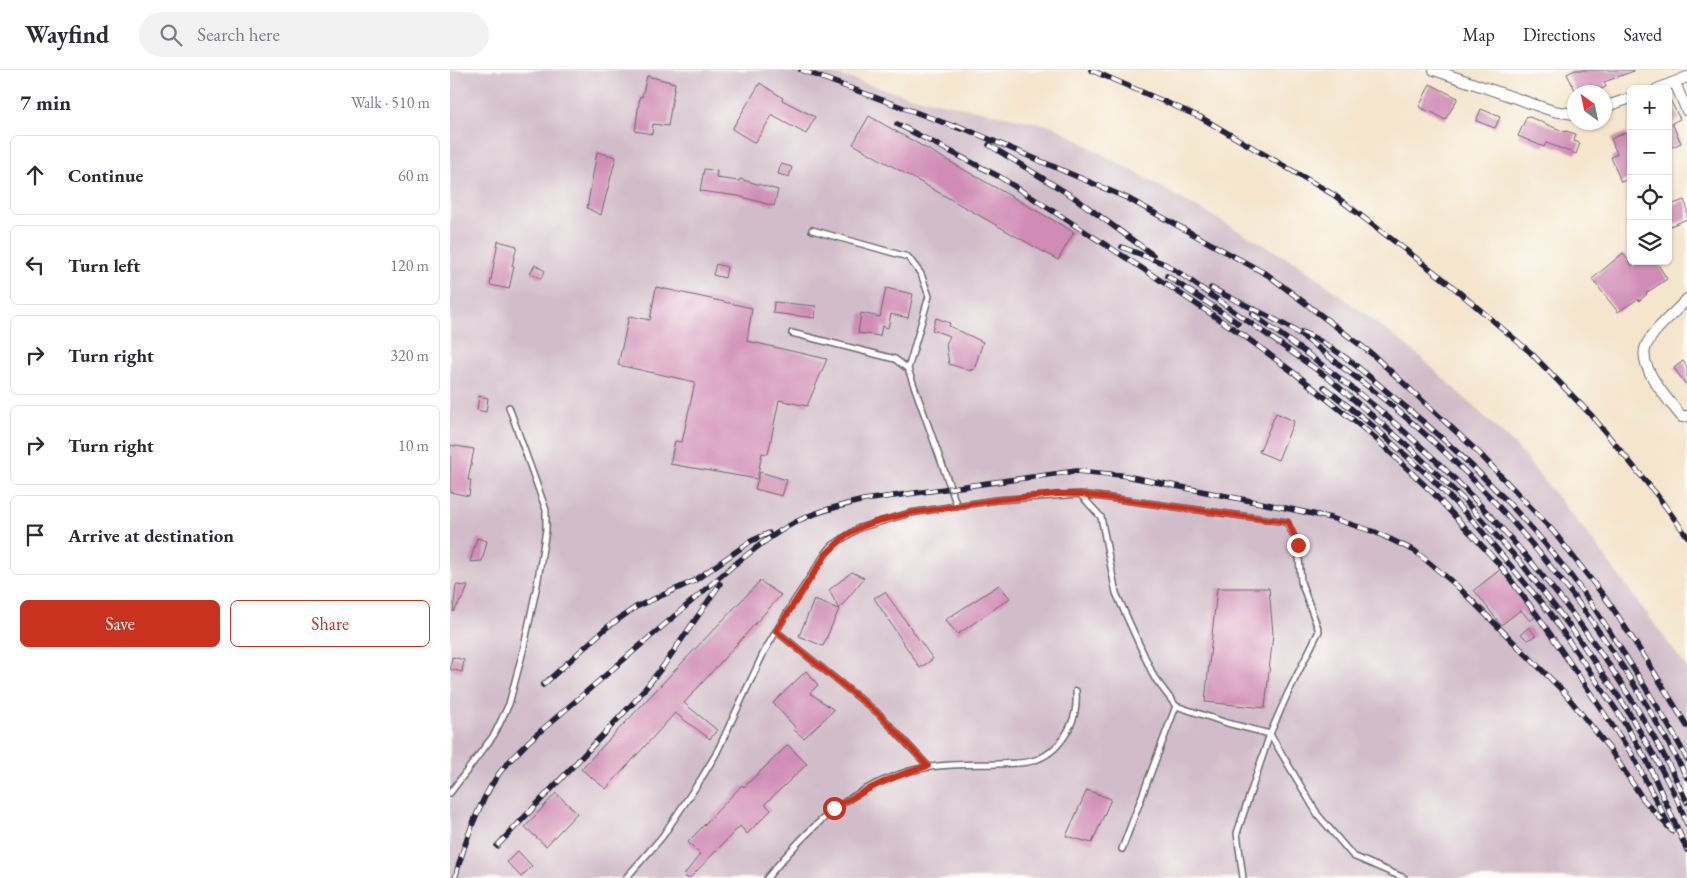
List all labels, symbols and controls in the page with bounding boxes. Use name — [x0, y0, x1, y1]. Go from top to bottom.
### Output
search box — [139, 12, 489, 57]
text: Wayfind — [25, 19, 109, 50]
icon: search — [157, 21, 185, 49]
text: Search here — [197, 22, 280, 47]
text: Map — [1463, 23, 1495, 46]
text: Directions — [1523, 23, 1595, 46]
text: Saved — [1623, 23, 1662, 46]
north arrow — [1567, 85, 1612, 130]
map controls — [1627, 85, 1672, 265]
button: + — [1627, 85, 1672, 130]
text: 7 min — [20, 89, 71, 116]
text: Walk · 510 m — [351, 92, 430, 113]
button: − — [1627, 130, 1672, 175]
icon: ahead — [21, 161, 49, 189]
text: Continue — [68, 163, 143, 188]
text: 60 m — [398, 165, 429, 186]
button: locate — [1627, 175, 1672, 220]
button: layers — [1627, 220, 1672, 265]
icon: left — [21, 251, 49, 279]
text: Turn left — [68, 253, 140, 278]
text: 120 m — [390, 255, 429, 276]
icon: right — [21, 341, 49, 369]
text: Turn right — [68, 343, 154, 368]
text: 320 m — [390, 345, 429, 366]
icon: right — [21, 431, 49, 459]
text: Turn right — [68, 433, 154, 458]
text: 10 m — [398, 435, 429, 456]
icon: arrive — [21, 521, 49, 549]
text: Arrive at destination — [68, 523, 234, 548]
route end — [1287, 534, 1310, 557]
button: Save — [20, 600, 220, 647]
button: Share — [230, 600, 430, 647]
route start — [823, 797, 846, 820]

